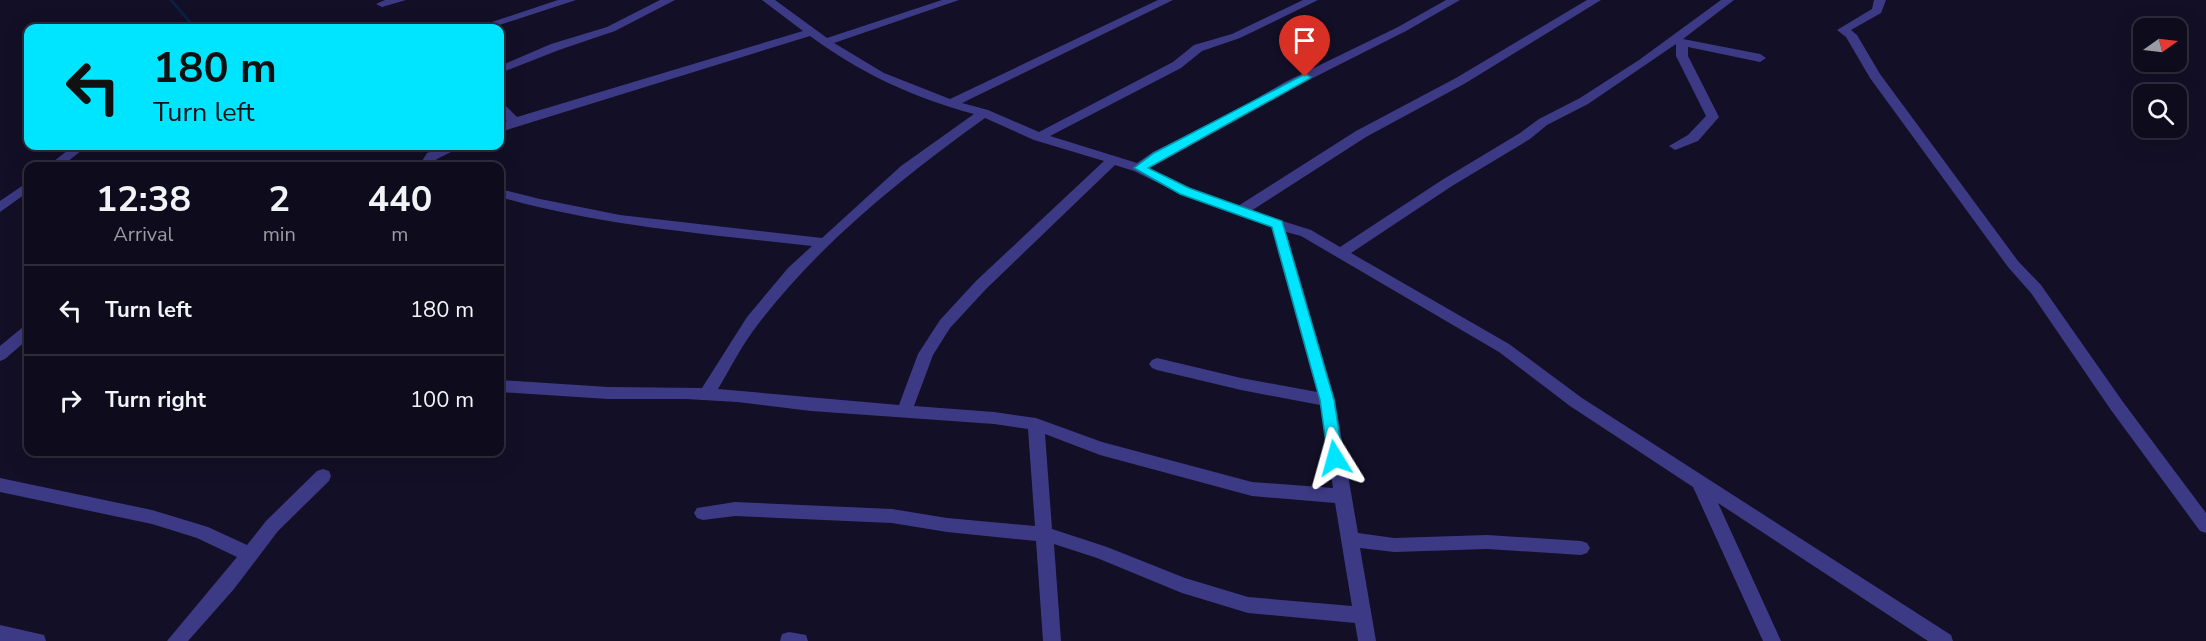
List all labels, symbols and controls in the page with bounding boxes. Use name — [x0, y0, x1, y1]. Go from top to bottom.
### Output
pin — [1279, 15, 1330, 77]
north arrow — [2133, 18, 2187, 72]
map controls — [2133, 18, 2187, 138]
icon: arrive — [1288, 24, 1321, 57]
text: 180 m — [153, 40, 277, 97]
icon: left — [54, 48, 132, 126]
button: search — [2133, 84, 2187, 138]
text: Turn left — [153, 94, 254, 131]
text: 12:38 — [96, 175, 191, 224]
text: 2 — [268, 175, 290, 224]
text: 440 — [367, 175, 432, 224]
text: Arrival — [113, 221, 173, 248]
text: min — [263, 221, 296, 248]
text: m — [391, 221, 408, 248]
icon: left — [54, 294, 87, 327]
text: Turn left — [105, 295, 192, 325]
text: 180 m — [410, 295, 474, 325]
icon: right — [54, 384, 87, 417]
text: Turn right — [105, 385, 206, 415]
text: 100 m — [410, 385, 474, 415]
position arrow — [1303, 426, 1367, 490]

